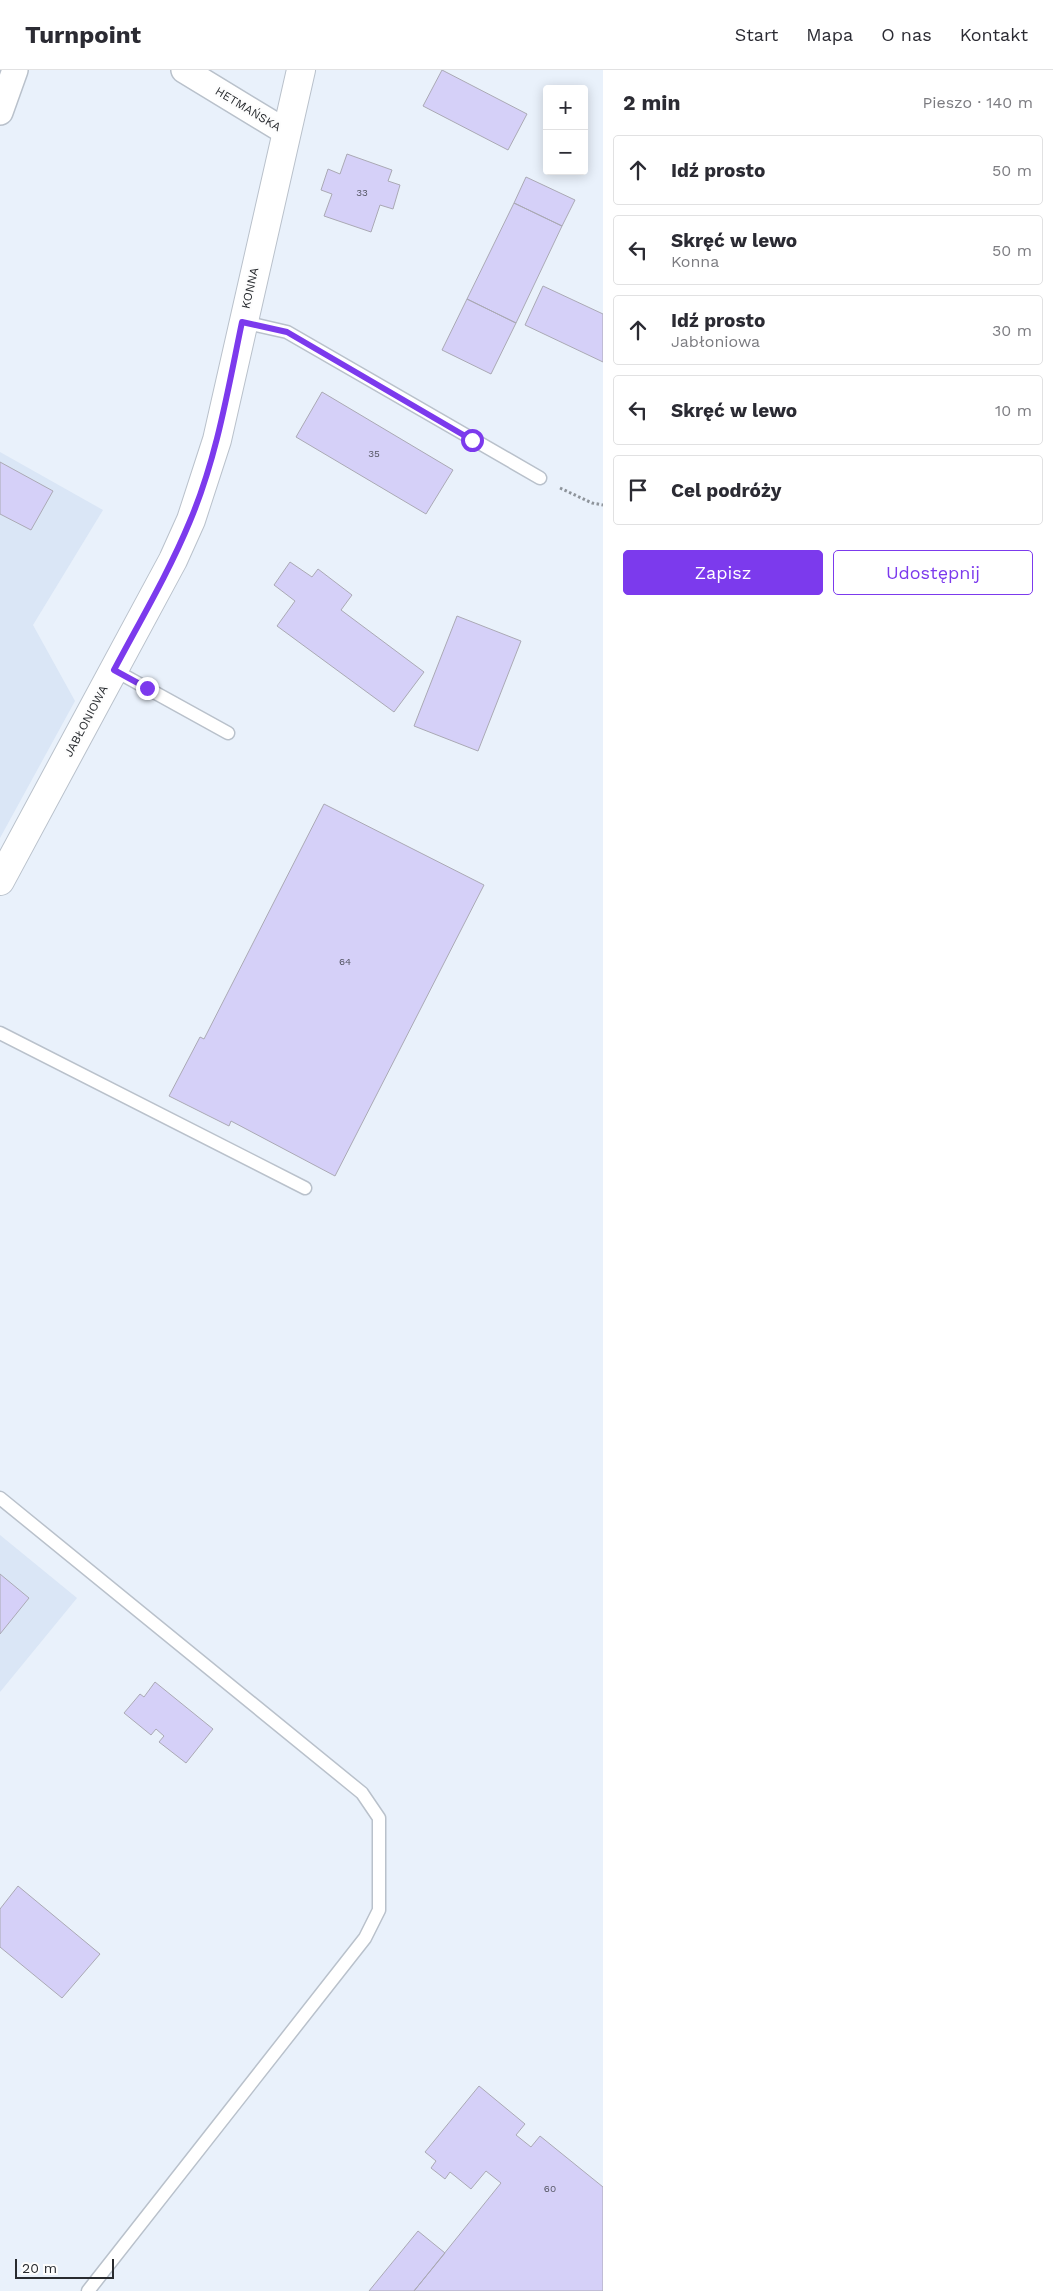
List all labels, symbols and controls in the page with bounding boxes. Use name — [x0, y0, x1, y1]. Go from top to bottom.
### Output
text: Turnpoint — [25, 21, 141, 49]
text: Start — [735, 24, 778, 45]
text: Mapa — [806, 24, 853, 45]
text: O nas — [881, 24, 932, 45]
text: Kontakt — [960, 24, 1028, 45]
street label: HETMAŃSKA — [213, 84, 283, 134]
map controls — [543, 85, 588, 175]
button: + — [543, 85, 588, 130]
text: 2 min — [623, 90, 680, 115]
text: Pieszo · 140 m — [922, 93, 1033, 112]
button: − — [543, 130, 588, 175]
icon: ahead — [624, 156, 652, 184]
text: Idź prosto — [671, 159, 765, 182]
text: 50 m — [992, 161, 1032, 180]
house number: 33 — [356, 187, 368, 198]
text: Skręć w lewo — [671, 229, 797, 252]
icon: left — [624, 236, 652, 264]
text: 50 m — [992, 241, 1032, 260]
text: Konna — [671, 252, 719, 271]
street label: KONNA — [238, 266, 262, 310]
text: Idź prosto — [671, 309, 765, 332]
icon: ahead — [624, 316, 652, 344]
text: 30 m — [992, 321, 1032, 340]
text: Jabłoniowa — [671, 332, 760, 351]
icon: left — [624, 396, 652, 424]
text: Skręć w lewo — [671, 399, 797, 422]
text: 10 m — [995, 401, 1032, 420]
route start — [461, 429, 484, 452]
house number: 35 — [368, 448, 380, 459]
icon: arrive — [624, 476, 652, 504]
text: Cel podróży — [671, 479, 781, 502]
button: Zapisz — [623, 550, 823, 595]
button: Udostępnij — [833, 550, 1033, 595]
route end — [136, 677, 159, 700]
street label: JABŁONIOWA — [61, 683, 111, 759]
house number: 64 — [339, 956, 351, 967]
house number: 60 — [544, 2183, 556, 2194]
scale bar — [15, 2256, 114, 2279]
text: 20 m — [22, 2260, 57, 2276]

